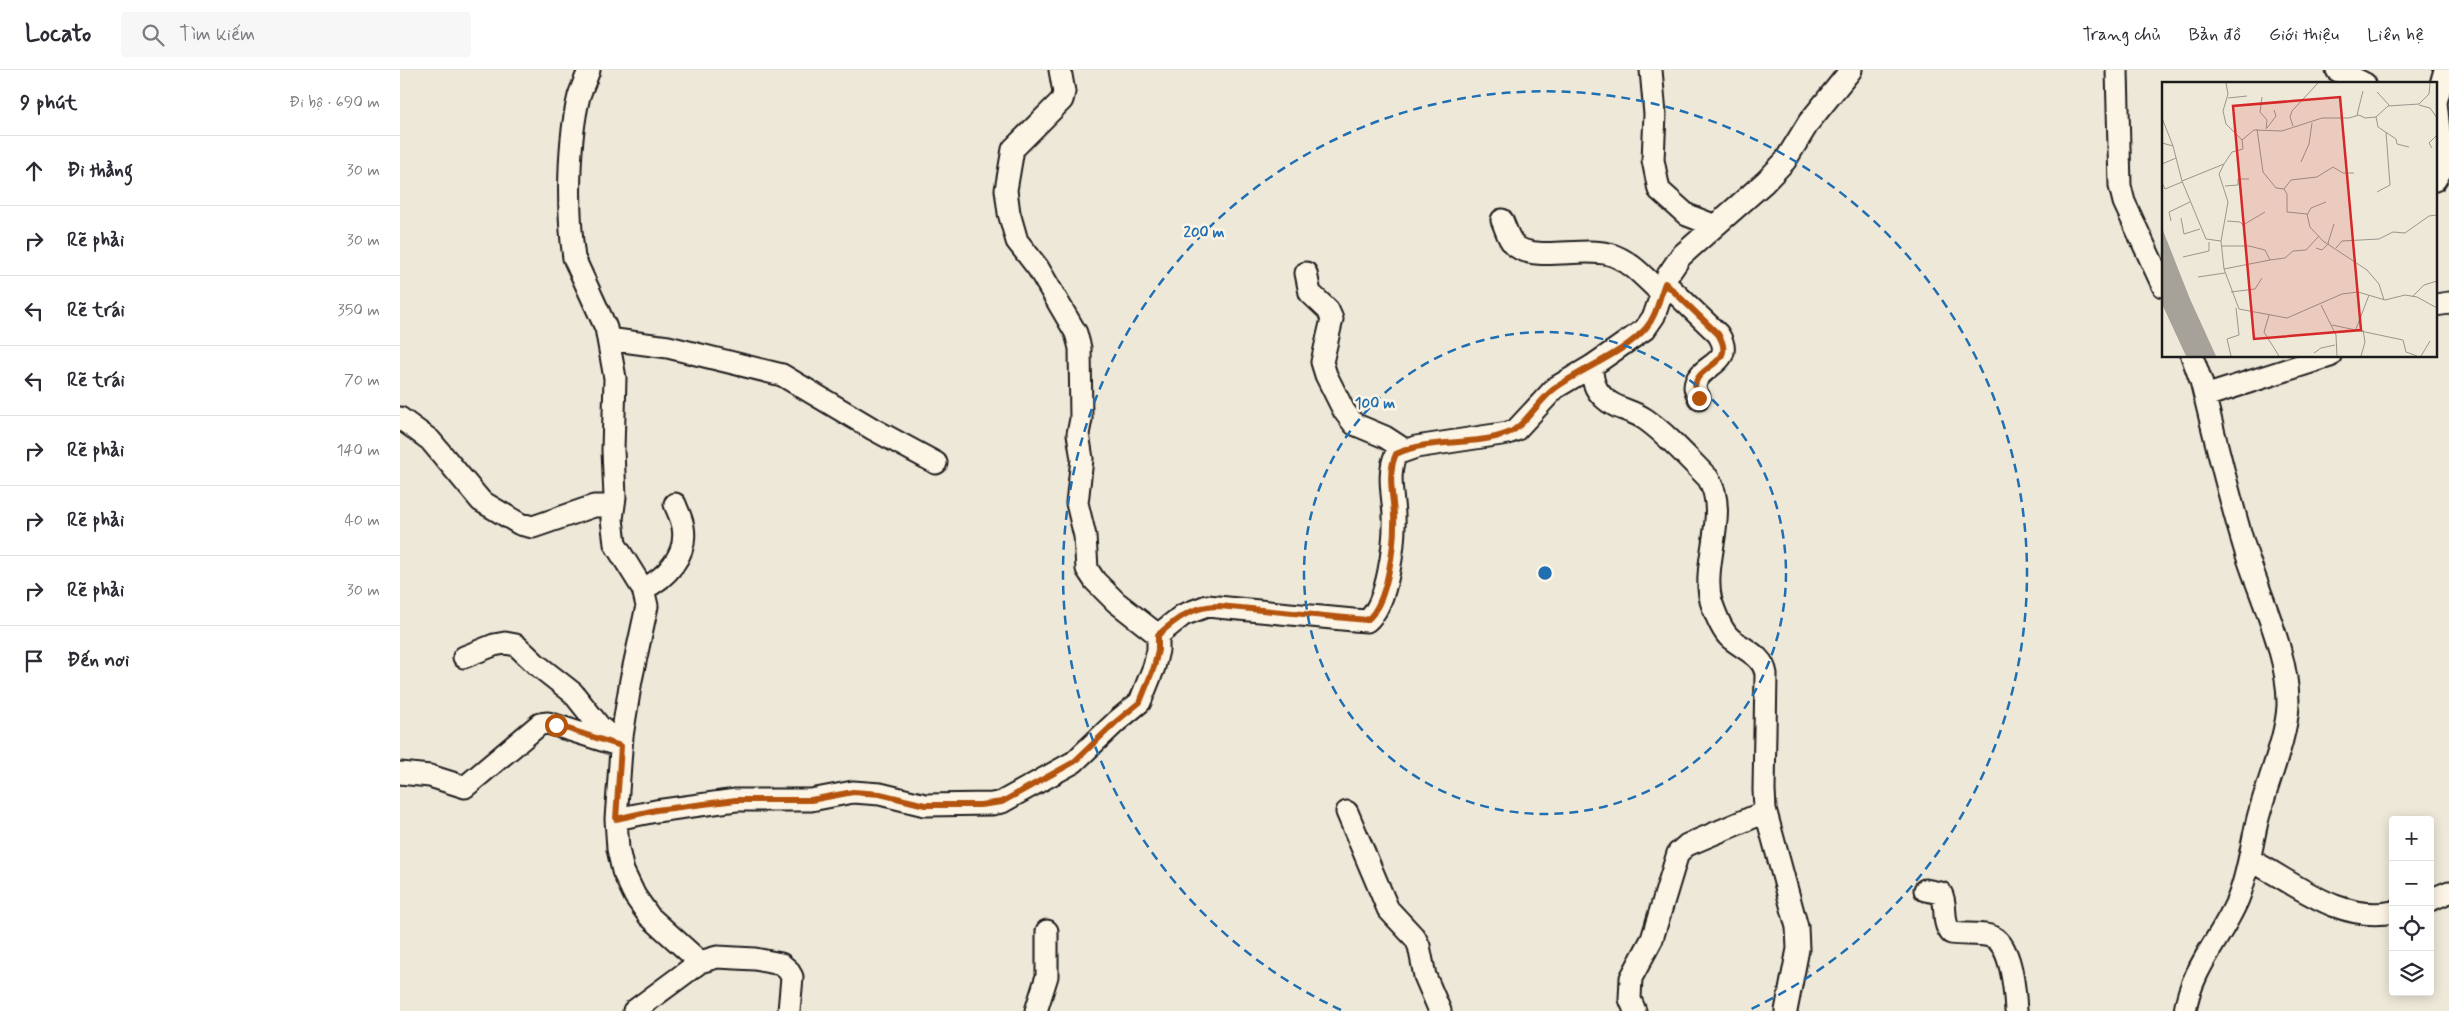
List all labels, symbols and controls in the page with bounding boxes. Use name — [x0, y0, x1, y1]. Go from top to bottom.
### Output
search box — [121, 12, 471, 57]
text: Locato — [25, 19, 91, 50]
icon: search — [139, 21, 167, 49]
text: Tìm kiếm — [179, 22, 255, 47]
text: Trang chủ — [2083, 23, 2161, 47]
text: Bản đồ — [2189, 23, 2241, 47]
text: Giới thiệu — [2269, 23, 2339, 47]
text: Liên hệ — [2367, 23, 2424, 47]
inset map — [2162, 82, 2436, 358]
text: 9 phút — [20, 89, 77, 117]
text: Đi bộ · 690 m — [289, 92, 380, 113]
icon: ahead — [20, 157, 48, 185]
text: Đi thẳng — [67, 158, 133, 183]
text: 30 m — [347, 160, 380, 181]
text: 200 m — [1184, 223, 1225, 243]
icon: right — [20, 227, 48, 255]
text: Rẽ phải — [67, 228, 124, 253]
text: 30 m — [347, 230, 380, 251]
icon: left — [20, 297, 48, 325]
text: Rẽ trái — [67, 298, 125, 323]
text: 350 m — [338, 300, 380, 321]
icon: left — [20, 367, 48, 395]
text: Rẽ trái — [67, 368, 125, 393]
text: 70 m — [344, 370, 380, 391]
route end — [1688, 387, 1711, 410]
text: 100 m — [1355, 394, 1395, 414]
icon: right — [20, 437, 48, 465]
text: Rẽ phải — [67, 438, 124, 463]
text: 140 m — [336, 440, 380, 461]
icon: right — [20, 507, 48, 535]
text: Rẽ phải — [67, 508, 124, 533]
text: 40 m — [344, 510, 380, 531]
centre of rings — [1536, 564, 1554, 582]
icon: right — [20, 577, 48, 605]
text: Rẽ phải — [67, 578, 124, 603]
text: 30 m — [347, 580, 380, 601]
icon: arrive — [20, 647, 48, 675]
text: Đến nơi — [67, 648, 129, 673]
route start — [545, 714, 568, 737]
map controls — [2389, 816, 2434, 996]
button: + — [2389, 816, 2434, 861]
button: − — [2389, 861, 2434, 906]
button: locate — [2389, 906, 2434, 951]
button: layers — [2389, 951, 2434, 996]

